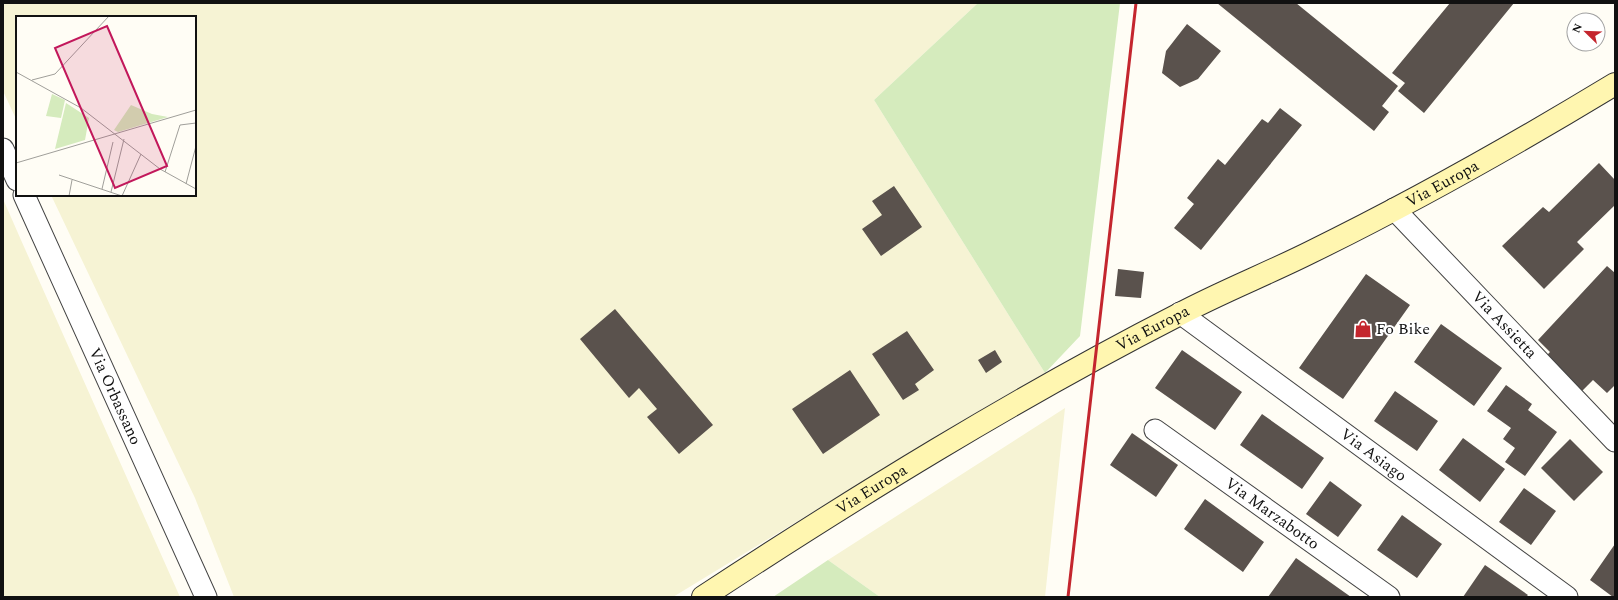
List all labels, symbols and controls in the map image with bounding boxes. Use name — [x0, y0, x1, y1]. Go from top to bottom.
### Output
north arrow — [1566, 12, 1606, 52]
inset map — [16, 16, 196, 196]
text: N — [1568, 21, 1587, 36]
street label: Via Europa — [1402, 154, 1484, 213]
street label: Via Assietta — [1466, 285, 1543, 364]
street label: Via Europa — [1111, 299, 1194, 357]
place label: Fo Bike — [1376, 317, 1430, 341]
shop icon: Fo Bike — [1353, 319, 1373, 339]
street label: Via Orbassano — [83, 344, 148, 449]
street label: Via Asiago — [1335, 422, 1412, 488]
street label: Via Europa — [831, 458, 912, 521]
street label: Via Marzabotto — [1220, 472, 1325, 556]

